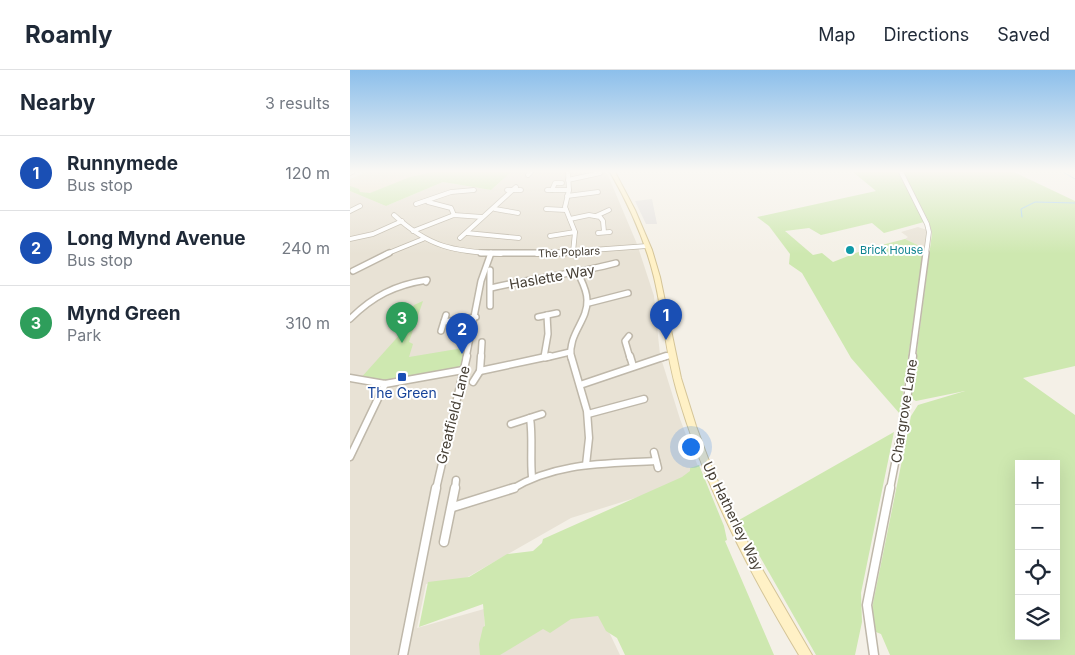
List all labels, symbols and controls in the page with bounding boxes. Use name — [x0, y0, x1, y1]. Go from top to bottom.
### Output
text: Roamly — [25, 20, 112, 49]
text: Map — [818, 24, 856, 45]
text: Directions — [884, 24, 969, 45]
text: Saved — [997, 24, 1050, 45]
text: Nearby — [20, 90, 95, 115]
text: 3 results — [265, 93, 330, 113]
text: Runnymede — [67, 152, 178, 175]
text: 1 — [33, 163, 39, 183]
text: 120 m — [285, 163, 330, 183]
text: Bus stop — [67, 175, 133, 195]
text: Long Mynd Avenue — [67, 227, 246, 250]
text: 2 — [31, 238, 41, 258]
text: 240 m — [282, 238, 330, 258]
street label: The Poplars — [538, 243, 601, 261]
place label: Brick House — [860, 243, 923, 257]
marker: Brick House — [844, 244, 856, 256]
text: Bus stop — [67, 250, 133, 270]
street label: Haslette Way — [508, 261, 596, 292]
pin: 1 — [650, 299, 682, 340]
text: Mynd Green — [67, 302, 181, 325]
pin: 3 — [386, 302, 418, 343]
text: 3 — [31, 313, 41, 333]
text: 310 m — [285, 313, 330, 333]
pin: 2 — [446, 313, 478, 354]
text: Park — [67, 325, 101, 345]
street label: Chargrove Lane — [887, 358, 920, 464]
street label: Greatfield Lane — [432, 364, 473, 466]
marker: The Green — [396, 371, 408, 383]
place label: The Green — [367, 384, 437, 401]
your location — [678, 434, 704, 460]
street label: Up Hatherley Way — [700, 458, 767, 573]
map controls — [1015, 460, 1060, 640]
button: + — [1015, 460, 1060, 505]
button: − — [1015, 505, 1060, 550]
button: locate — [1015, 550, 1060, 595]
button: layers — [1015, 595, 1060, 640]

